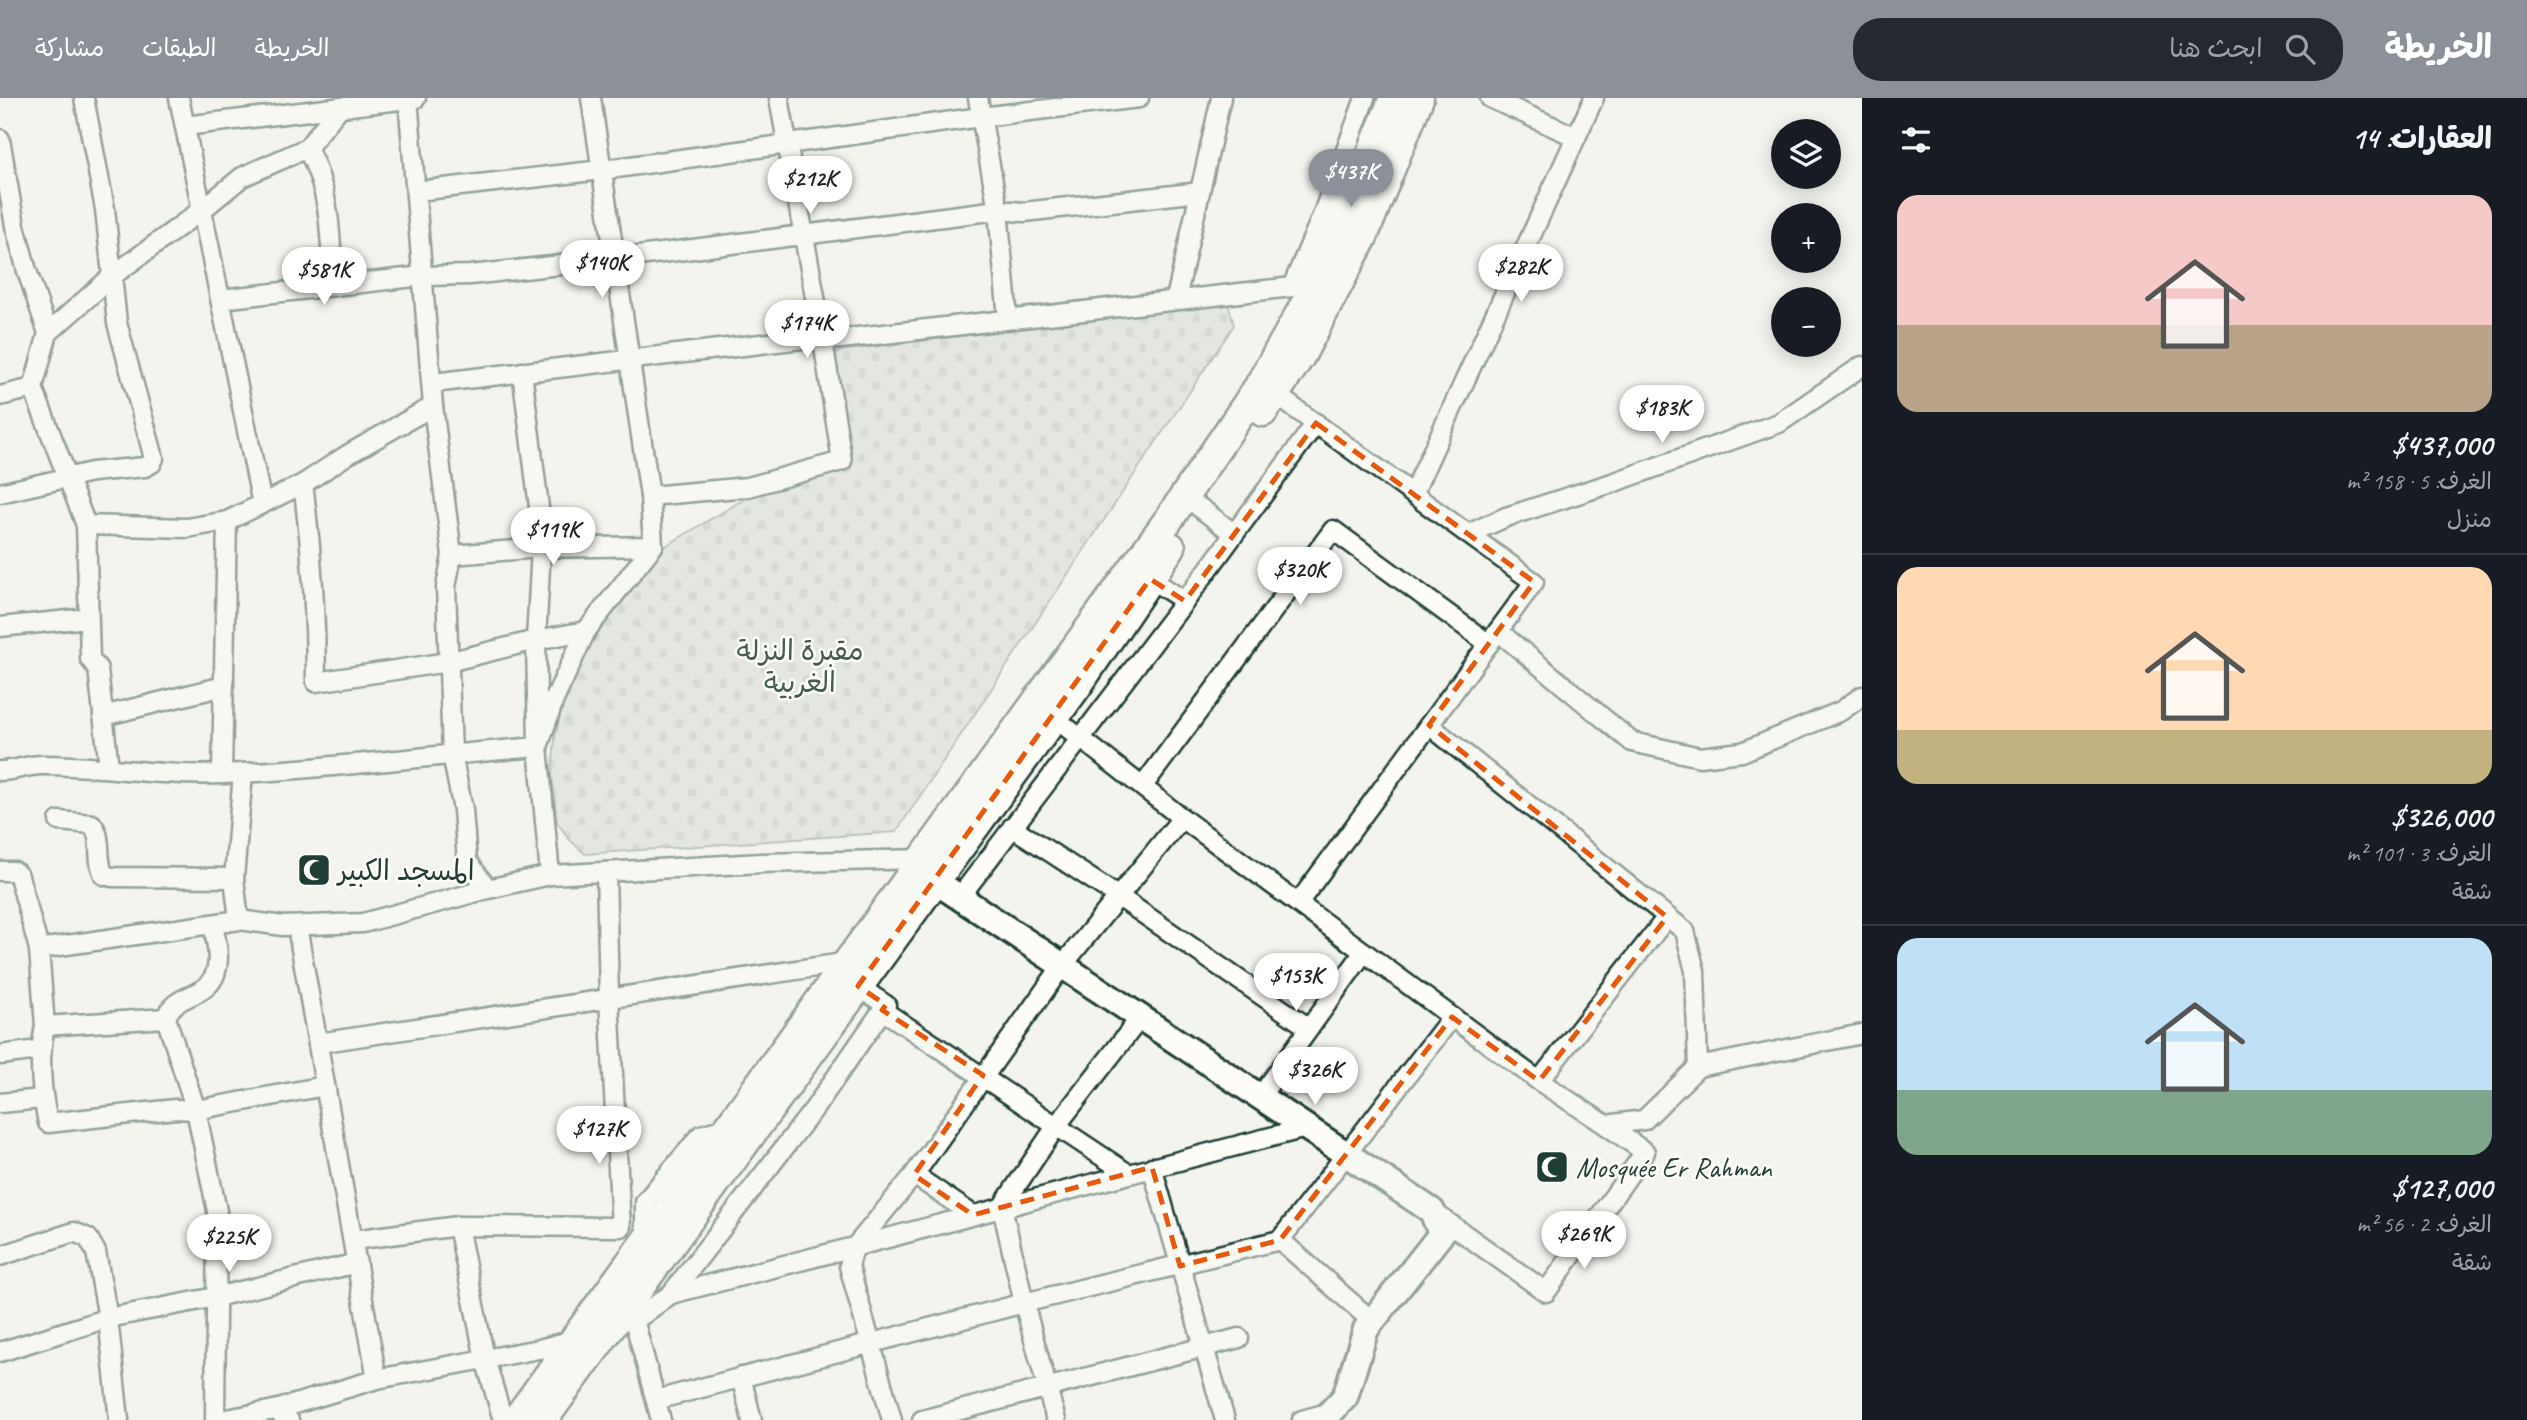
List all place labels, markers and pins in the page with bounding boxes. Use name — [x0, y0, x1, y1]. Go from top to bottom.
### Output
pin: $437K — [1302, 150, 1400, 209]
pin: $212K — [761, 156, 859, 216]
pin: $140K — [553, 240, 651, 300]
pin: $282K — [1472, 244, 1570, 304]
pin: $581K — [275, 248, 373, 307]
pin: $174K — [758, 300, 856, 360]
pin: $183K — [1613, 386, 1711, 445]
pin: $119K — [504, 508, 602, 567]
pin: $320K — [1251, 547, 1349, 607]
mosque icon: المسجد الكبير — [295, 851, 333, 889]
place label: المسجد الكبير — [336, 853, 475, 888]
pin: $153K — [1247, 954, 1345, 1013]
pin: $326K — [1266, 1048, 1364, 1107]
pin: $127K — [550, 1107, 648, 1166]
mosque icon: Mosquée Er Rahman — [1533, 1148, 1571, 1186]
place label: Mosquée Er Rahman — [1576, 1150, 1773, 1185]
pin: $269K — [1535, 1212, 1633, 1271]
pin: $225K — [180, 1214, 278, 1274]

